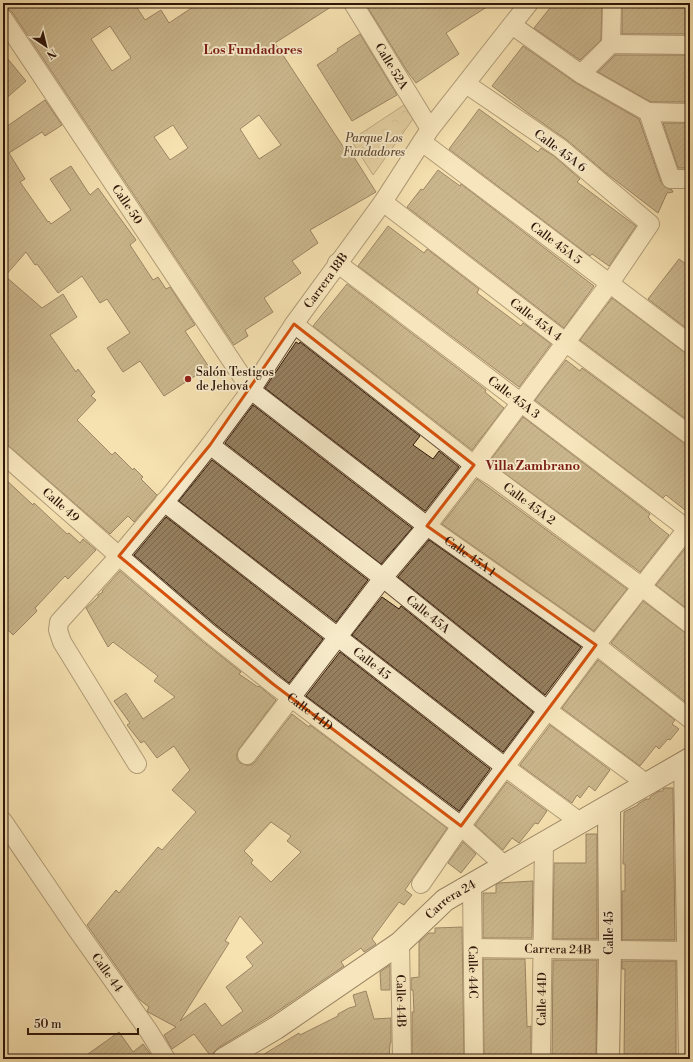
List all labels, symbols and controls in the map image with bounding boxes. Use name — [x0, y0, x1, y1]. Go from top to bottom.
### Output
north arrow — [26, 26, 66, 66]
street label: Calle 52A — [372, 40, 412, 93]
district label: Los Fundadores — [204, 42, 303, 58]
text: N — [43, 45, 59, 62]
street label: Calle 45A 6 — [531, 126, 589, 176]
park label: Parque Los Fundadores — [343, 131, 406, 160]
street label: Calle 50 — [109, 182, 146, 227]
street label: Calle 45A 5 — [527, 219, 585, 268]
street label: Carrera 18B — [300, 250, 351, 311]
street label: Calle 45A 4 — [507, 295, 565, 344]
place label: Salón Testigos de Jehová — [196, 365, 274, 394]
street label: Calle 45A 3 — [485, 373, 543, 422]
marker: Salón Testigos de Jehová — [183, 374, 193, 384]
district label: Villa Zambrano — [485, 458, 580, 474]
street label: Calle 45A 2 — [500, 479, 558, 528]
street label: Calle 49 — [39, 485, 82, 525]
street label: Calle 45A 1 — [441, 533, 499, 580]
street label: Calle 45A — [403, 592, 454, 637]
street label: Calle 45 — [350, 644, 394, 683]
street label: Calle 44D — [284, 690, 336, 734]
street label: Carrera 24 — [422, 876, 478, 922]
street label: Calle 45 — [602, 911, 617, 955]
street label: Carrera 24B — [524, 941, 592, 957]
street label: Calle 44C — [465, 946, 481, 998]
street label: Calle 44 — [88, 950, 126, 995]
street label: Calle 44D — [534, 972, 550, 1026]
street label: Calle 44B — [393, 974, 409, 1028]
scale bar — [28, 1010, 138, 1036]
text: 50 m — [34, 1017, 62, 1032]

